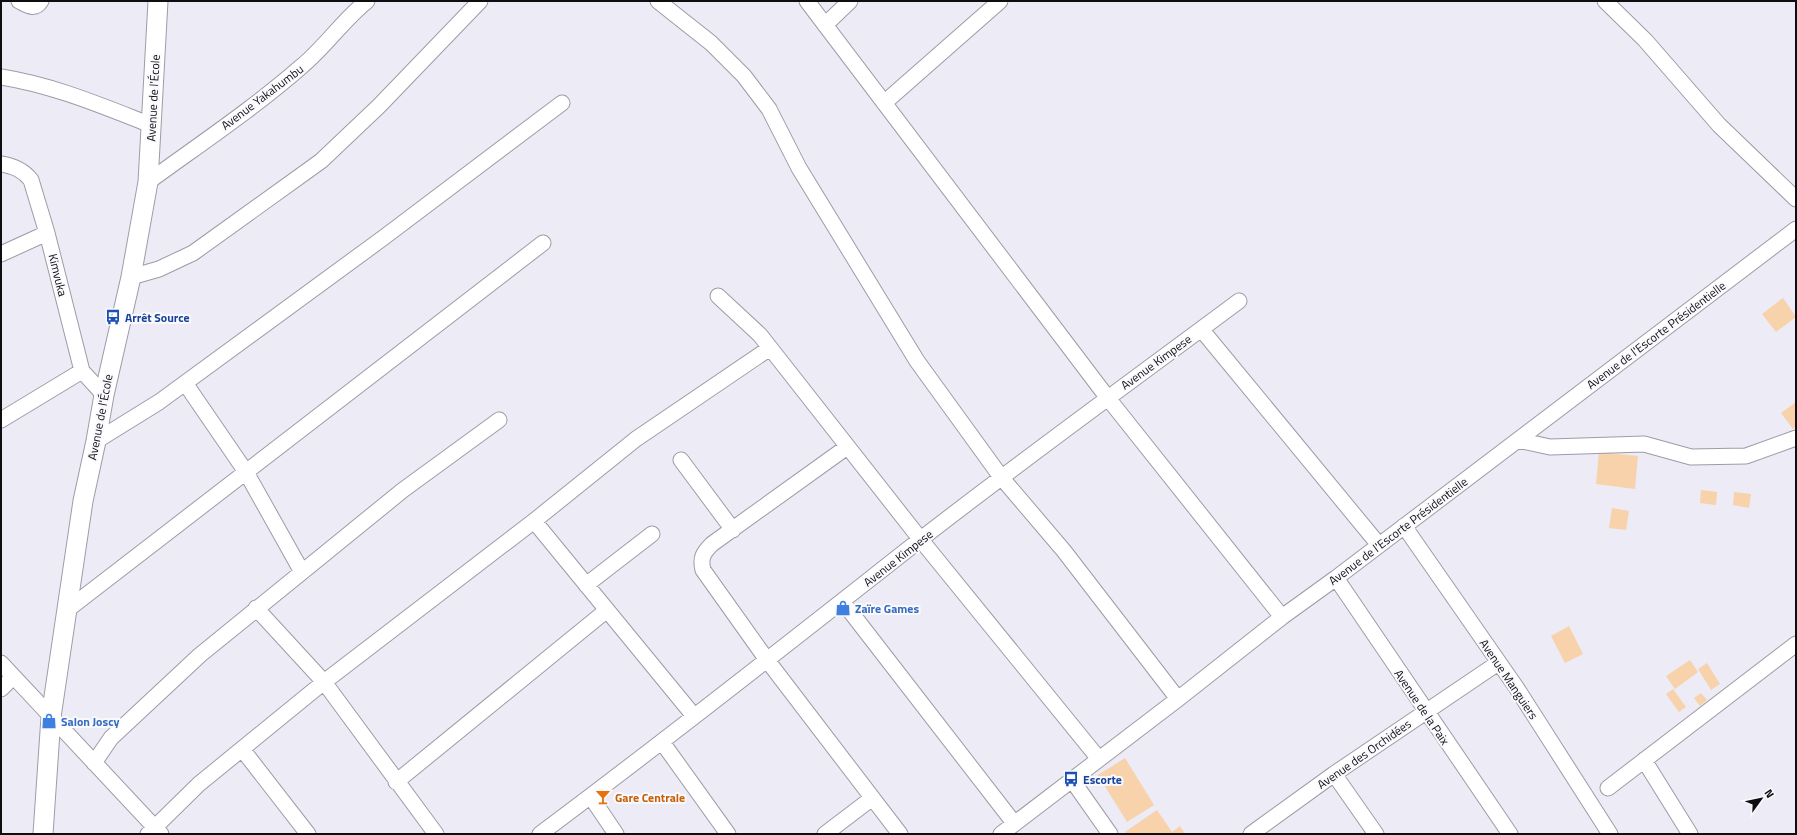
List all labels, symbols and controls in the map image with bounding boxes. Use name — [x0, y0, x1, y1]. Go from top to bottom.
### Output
street label: Avenue de l'École — [141, 54, 165, 142]
street label: Avenue Yakahumbu — [217, 60, 307, 134]
street label: Kimvuka — [44, 252, 72, 298]
street label: Avenue de l'Escorte Présidentielle — [1582, 276, 1730, 394]
bus stop icon: Arrêt Source — [104, 308, 122, 326]
place label: Arrêt Source — [125, 308, 190, 327]
street label: Avenue Kimpese — [1117, 330, 1195, 394]
street label: Avenue de l'École — [82, 372, 118, 462]
street label: Avenue de l'Escorte Présidentielle — [1324, 472, 1472, 590]
street label: Avenue Kimpese — [859, 525, 937, 591]
shop icon: Zaïre Games — [834, 599, 852, 617]
place label: Zaïre Games — [855, 599, 919, 618]
street label: Avenue Manguiers — [1475, 635, 1543, 723]
street label: Avenue de la Paix — [1390, 665, 1455, 749]
shop icon: Salon Joscy — [40, 712, 58, 730]
place label: Salon Joscy — [61, 712, 120, 731]
street label: Avenue des Orchidées — [1313, 714, 1415, 794]
bus stop icon: Escorte — [1062, 770, 1080, 788]
place label: Escorte — [1083, 770, 1122, 789]
north arrow — [1741, 779, 1781, 819]
text: N — [1761, 786, 1778, 801]
bar icon: Gare Centrale — [594, 788, 612, 806]
place label: Gare Centrale — [615, 788, 685, 807]

